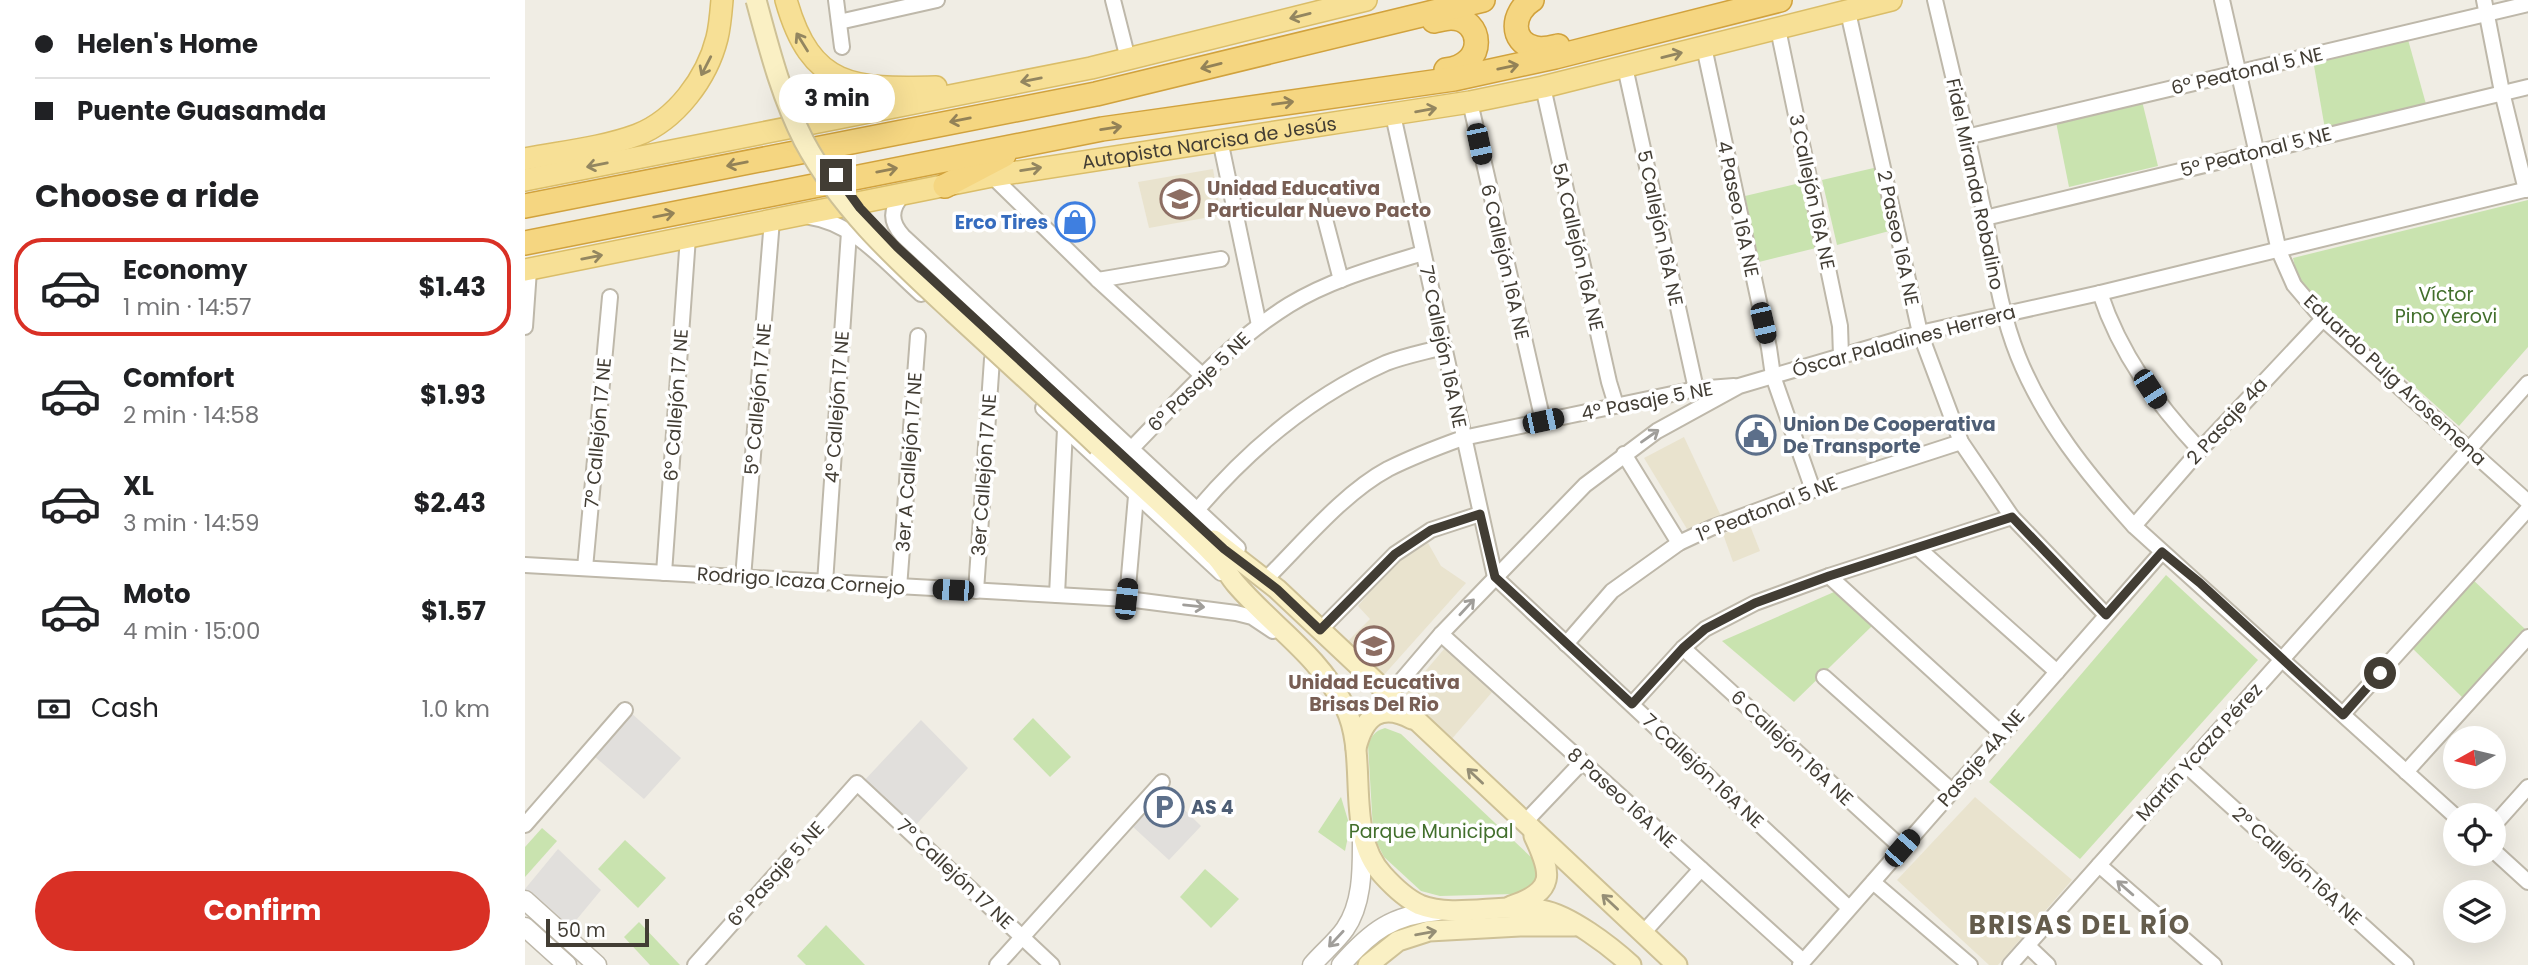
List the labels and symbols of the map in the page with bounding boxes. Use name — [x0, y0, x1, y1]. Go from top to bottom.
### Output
one-way arrow — [1289, 10, 1312, 23]
one-way arrow — [795, 33, 809, 53]
street label: 6º Peatonal 5 NE — [2168, 40, 2326, 102]
one-way arrow — [1660, 48, 1683, 61]
one-way arrow — [698, 55, 712, 75]
one-way arrow — [1200, 60, 1223, 73]
one-way arrow — [1496, 60, 1519, 74]
callout: 3 min — [778, 74, 894, 122]
one-way arrow — [1020, 74, 1043, 87]
street label: Fidel Miranda Robalino — [1939, 76, 2011, 292]
one-way arrow — [1271, 97, 1294, 110]
one-way arrow — [1414, 103, 1437, 116]
street label: Autopista Narcisa de Jesús — [1080, 109, 1338, 175]
street label: 3 Callejón 16A NE — [1782, 112, 1842, 272]
one-way arrow — [949, 114, 972, 128]
street label: 5º Peatonal 5 NE — [2178, 120, 2334, 184]
one-way arrow — [1099, 121, 1122, 134]
car — [1465, 121, 1494, 167]
street label: 4 Paseo 16A NE — [1710, 138, 1766, 280]
street label: 5 Callejón 16A NE — [1630, 147, 1690, 309]
one-way arrow — [726, 157, 749, 171]
one-way arrow — [586, 159, 609, 172]
route end — [820, 159, 852, 191]
street label: 5A Callejón 16A NE — [1546, 160, 1610, 334]
one-way arrow — [1019, 162, 1042, 175]
one-way arrow — [875, 163, 898, 177]
street label: 2 Paseo 16A NE — [1870, 168, 1926, 308]
place label: Unidad Educativa Particular Nuevo Pacto — [1207, 175, 1431, 224]
school or university icon: Unidad Educativa Particular Nuevo Pacto — [1159, 178, 1201, 220]
street label: 6 Callejón 16A NE — [1474, 181, 1536, 343]
shop icon: Erco Tires — [1054, 201, 1096, 243]
one-way arrow — [652, 207, 675, 221]
place label: Erco Tires — [955, 209, 1048, 236]
one-way arrow — [580, 249, 603, 263]
street label: 7º Callejón 16A NE — [1413, 263, 1473, 431]
park label: Víctor Pino Yerovi — [2395, 281, 2497, 330]
street label: Eduardo Puig Arosemena — [2298, 288, 2492, 472]
street label: Óscar Paladines Herrera — [1789, 298, 2019, 384]
car — [1749, 300, 1778, 346]
street label: 5º Callejón 17 NE — [738, 322, 778, 476]
street label: 6º Pasaje 5 NE — [1142, 326, 1256, 438]
street label: 6º Callejón 17 NE — [657, 328, 695, 482]
street label: 4º Callejón 17 NE — [818, 330, 856, 484]
street label: 7º Callejón 17 NE — [578, 357, 618, 509]
car — [2130, 366, 2171, 412]
street label: 3er A Callejón 17 NE — [889, 371, 929, 553]
street label: 2 Pasaje 4a — [2181, 371, 2273, 471]
street label: 4º Pasaje 5 NE — [1579, 375, 1715, 427]
street label: 3er Callejón 17 NE — [965, 393, 1003, 557]
car — [1521, 406, 1566, 436]
place label: Union De Cooperativa De Transporte — [1783, 411, 1996, 460]
public building icon: Union De Cooperativa De Transporte — [1735, 414, 1777, 456]
one-way arrow — [1640, 429, 1659, 443]
street label: 1º Peatonal 5 NE — [1693, 470, 1841, 548]
street label: Rodrigo Icaza Cornejo — [696, 560, 906, 602]
car — [1114, 577, 1139, 621]
car — [932, 578, 975, 602]
one-way arrow — [1458, 599, 1475, 616]
one-way arrow — [1183, 600, 1205, 613]
school or university icon: Unidad Ecucativa Brisas Del Rio — [1353, 625, 1395, 667]
route start — [2364, 657, 2396, 689]
place label: Unidad Ecucativa Brisas Del Rio — [1288, 669, 1460, 718]
street label: Martín Ycaza Pérez — [2130, 677, 2268, 827]
street label: 6 Callejón 16A NE — [1725, 684, 1859, 812]
street label: Pasaje 4A NE — [1931, 703, 2031, 813]
street label: 7 Callejón 16A NE — [1636, 707, 1770, 835]
north arrow — [2443, 726, 2506, 789]
street label: 8 Paseo 16A NE — [1561, 741, 1683, 855]
one-way arrow — [1467, 767, 1484, 784]
parking icon: AS 4 — [1143, 786, 1185, 828]
place label: AS 4 — [1191, 794, 1234, 821]
street label: 2° Callejón 16A NE — [2226, 801, 2368, 931]
street label: 7º Callejón 17 NE — [891, 813, 1019, 935]
street label: 6º Pasaje 5 NE — [721, 815, 831, 933]
park label: Parque Municipal — [1349, 818, 1513, 845]
car — [1881, 825, 1924, 871]
one-way arrow — [2117, 880, 2135, 896]
one-way arrow — [1602, 893, 1619, 910]
district label: BRISAS DEL RÍO — [1969, 907, 2191, 943]
scale bar — [546, 916, 649, 948]
one-way arrow — [1414, 925, 1437, 939]
one-way arrow — [1327, 930, 1344, 947]

